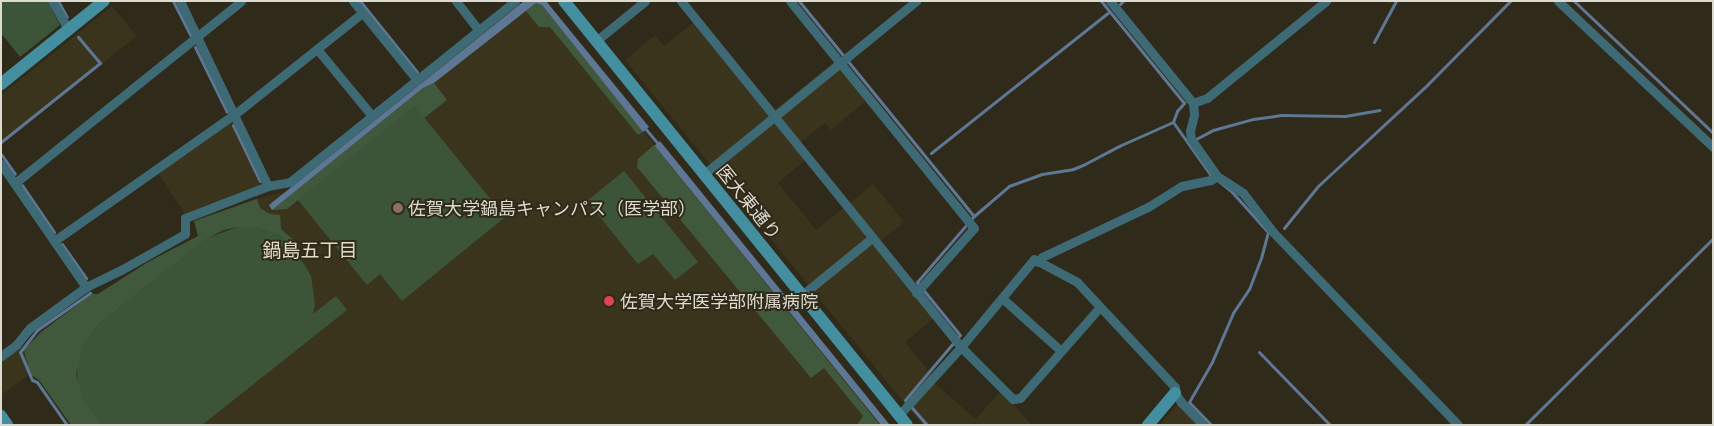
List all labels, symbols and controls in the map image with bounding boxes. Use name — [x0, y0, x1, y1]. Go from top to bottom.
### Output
street label: 医大東通り — [712, 160, 786, 244]
place label: 佐賀大学鍋島キャンパス（医学部） — [408, 197, 696, 219]
marker: 佐賀大学鍋島キャンパス（医学部） — [392, 202, 404, 214]
district label: 鍋島五丁目 — [263, 239, 357, 261]
place label: 佐賀大学医学部附属病院 — [620, 290, 818, 312]
marker: 佐賀大学医学部附属病院 — [602, 294, 616, 308]

